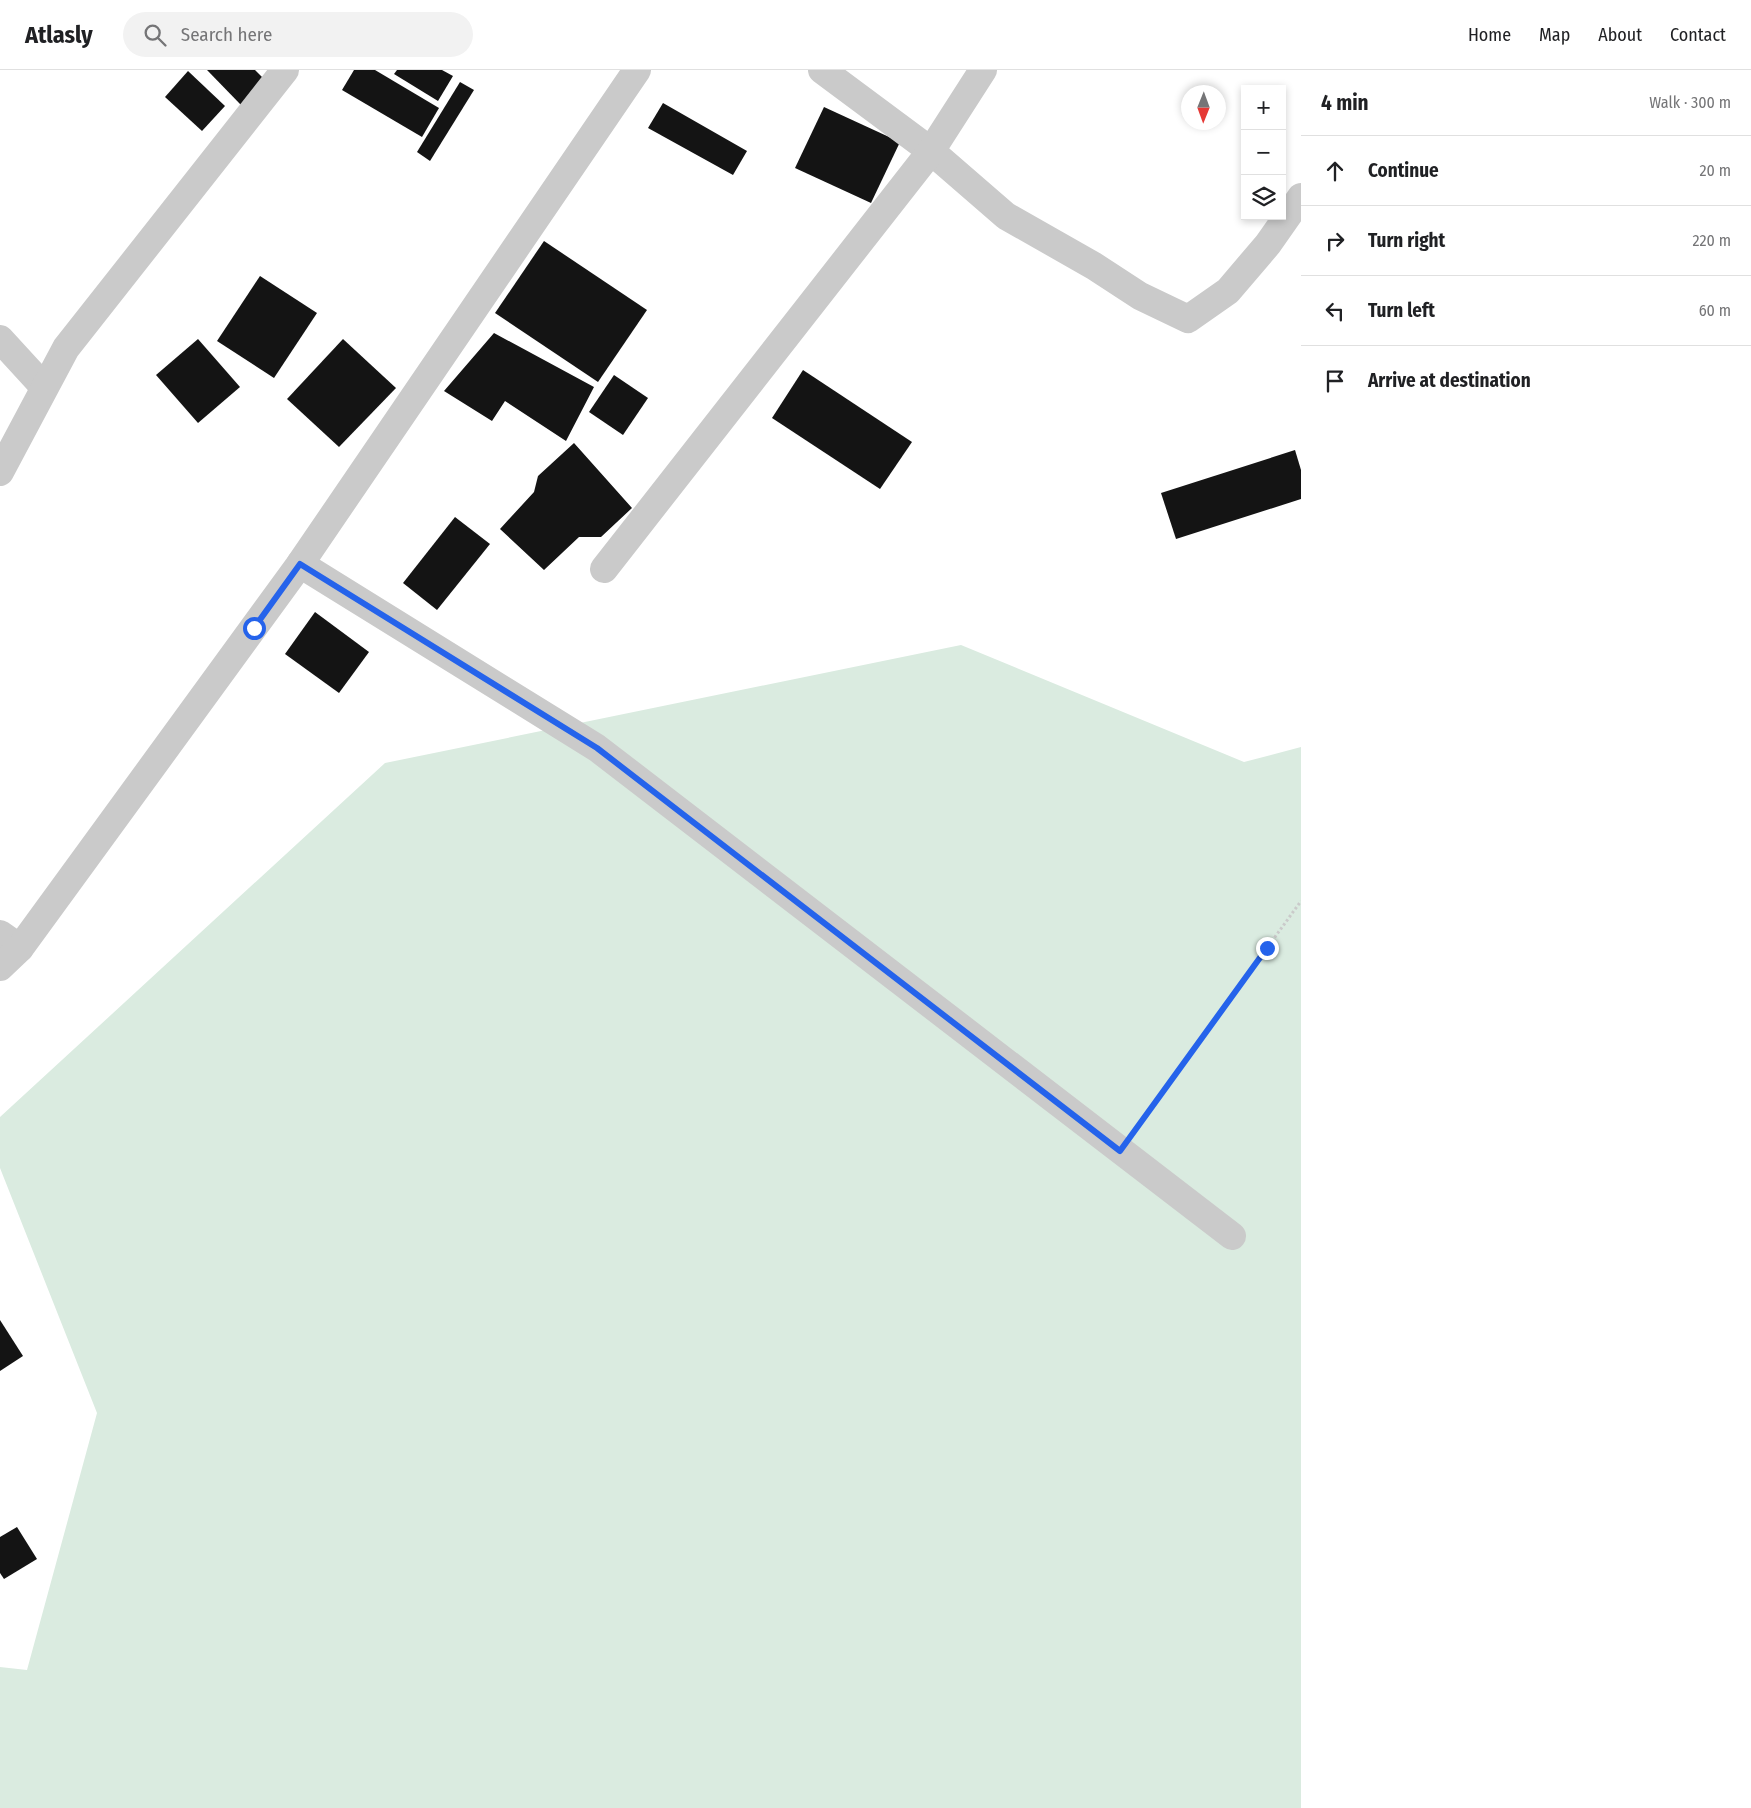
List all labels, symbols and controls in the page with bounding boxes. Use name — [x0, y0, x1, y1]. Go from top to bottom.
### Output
search box — [123, 12, 473, 57]
text: Atlasly — [25, 21, 93, 49]
icon: search — [141, 21, 169, 49]
text: Search here — [181, 23, 272, 46]
text: Home — [1468, 24, 1511, 46]
text: Map — [1539, 24, 1570, 46]
text: About — [1598, 24, 1642, 46]
text: Contact — [1670, 24, 1726, 46]
north arrow — [1181, 85, 1226, 130]
map controls — [1241, 85, 1286, 220]
button: + — [1241, 85, 1286, 130]
text: 4 min — [1321, 90, 1369, 116]
text: Walk · 300 m — [1649, 93, 1731, 112]
button: − — [1241, 130, 1286, 175]
icon: ahead — [1321, 157, 1349, 185]
text: Continue — [1368, 159, 1439, 182]
text: 20 m — [1700, 161, 1731, 180]
button: layers — [1241, 175, 1286, 220]
icon: right — [1321, 227, 1349, 255]
text: Turn right — [1368, 229, 1445, 252]
text: 220 m — [1692, 231, 1731, 250]
icon: left — [1321, 297, 1349, 325]
text: Turn left — [1368, 299, 1435, 322]
text: 60 m — [1699, 301, 1731, 320]
icon: arrive — [1321, 367, 1349, 395]
text: Arrive at destination — [1368, 369, 1531, 392]
route start — [243, 617, 266, 640]
route end — [1256, 937, 1279, 960]

